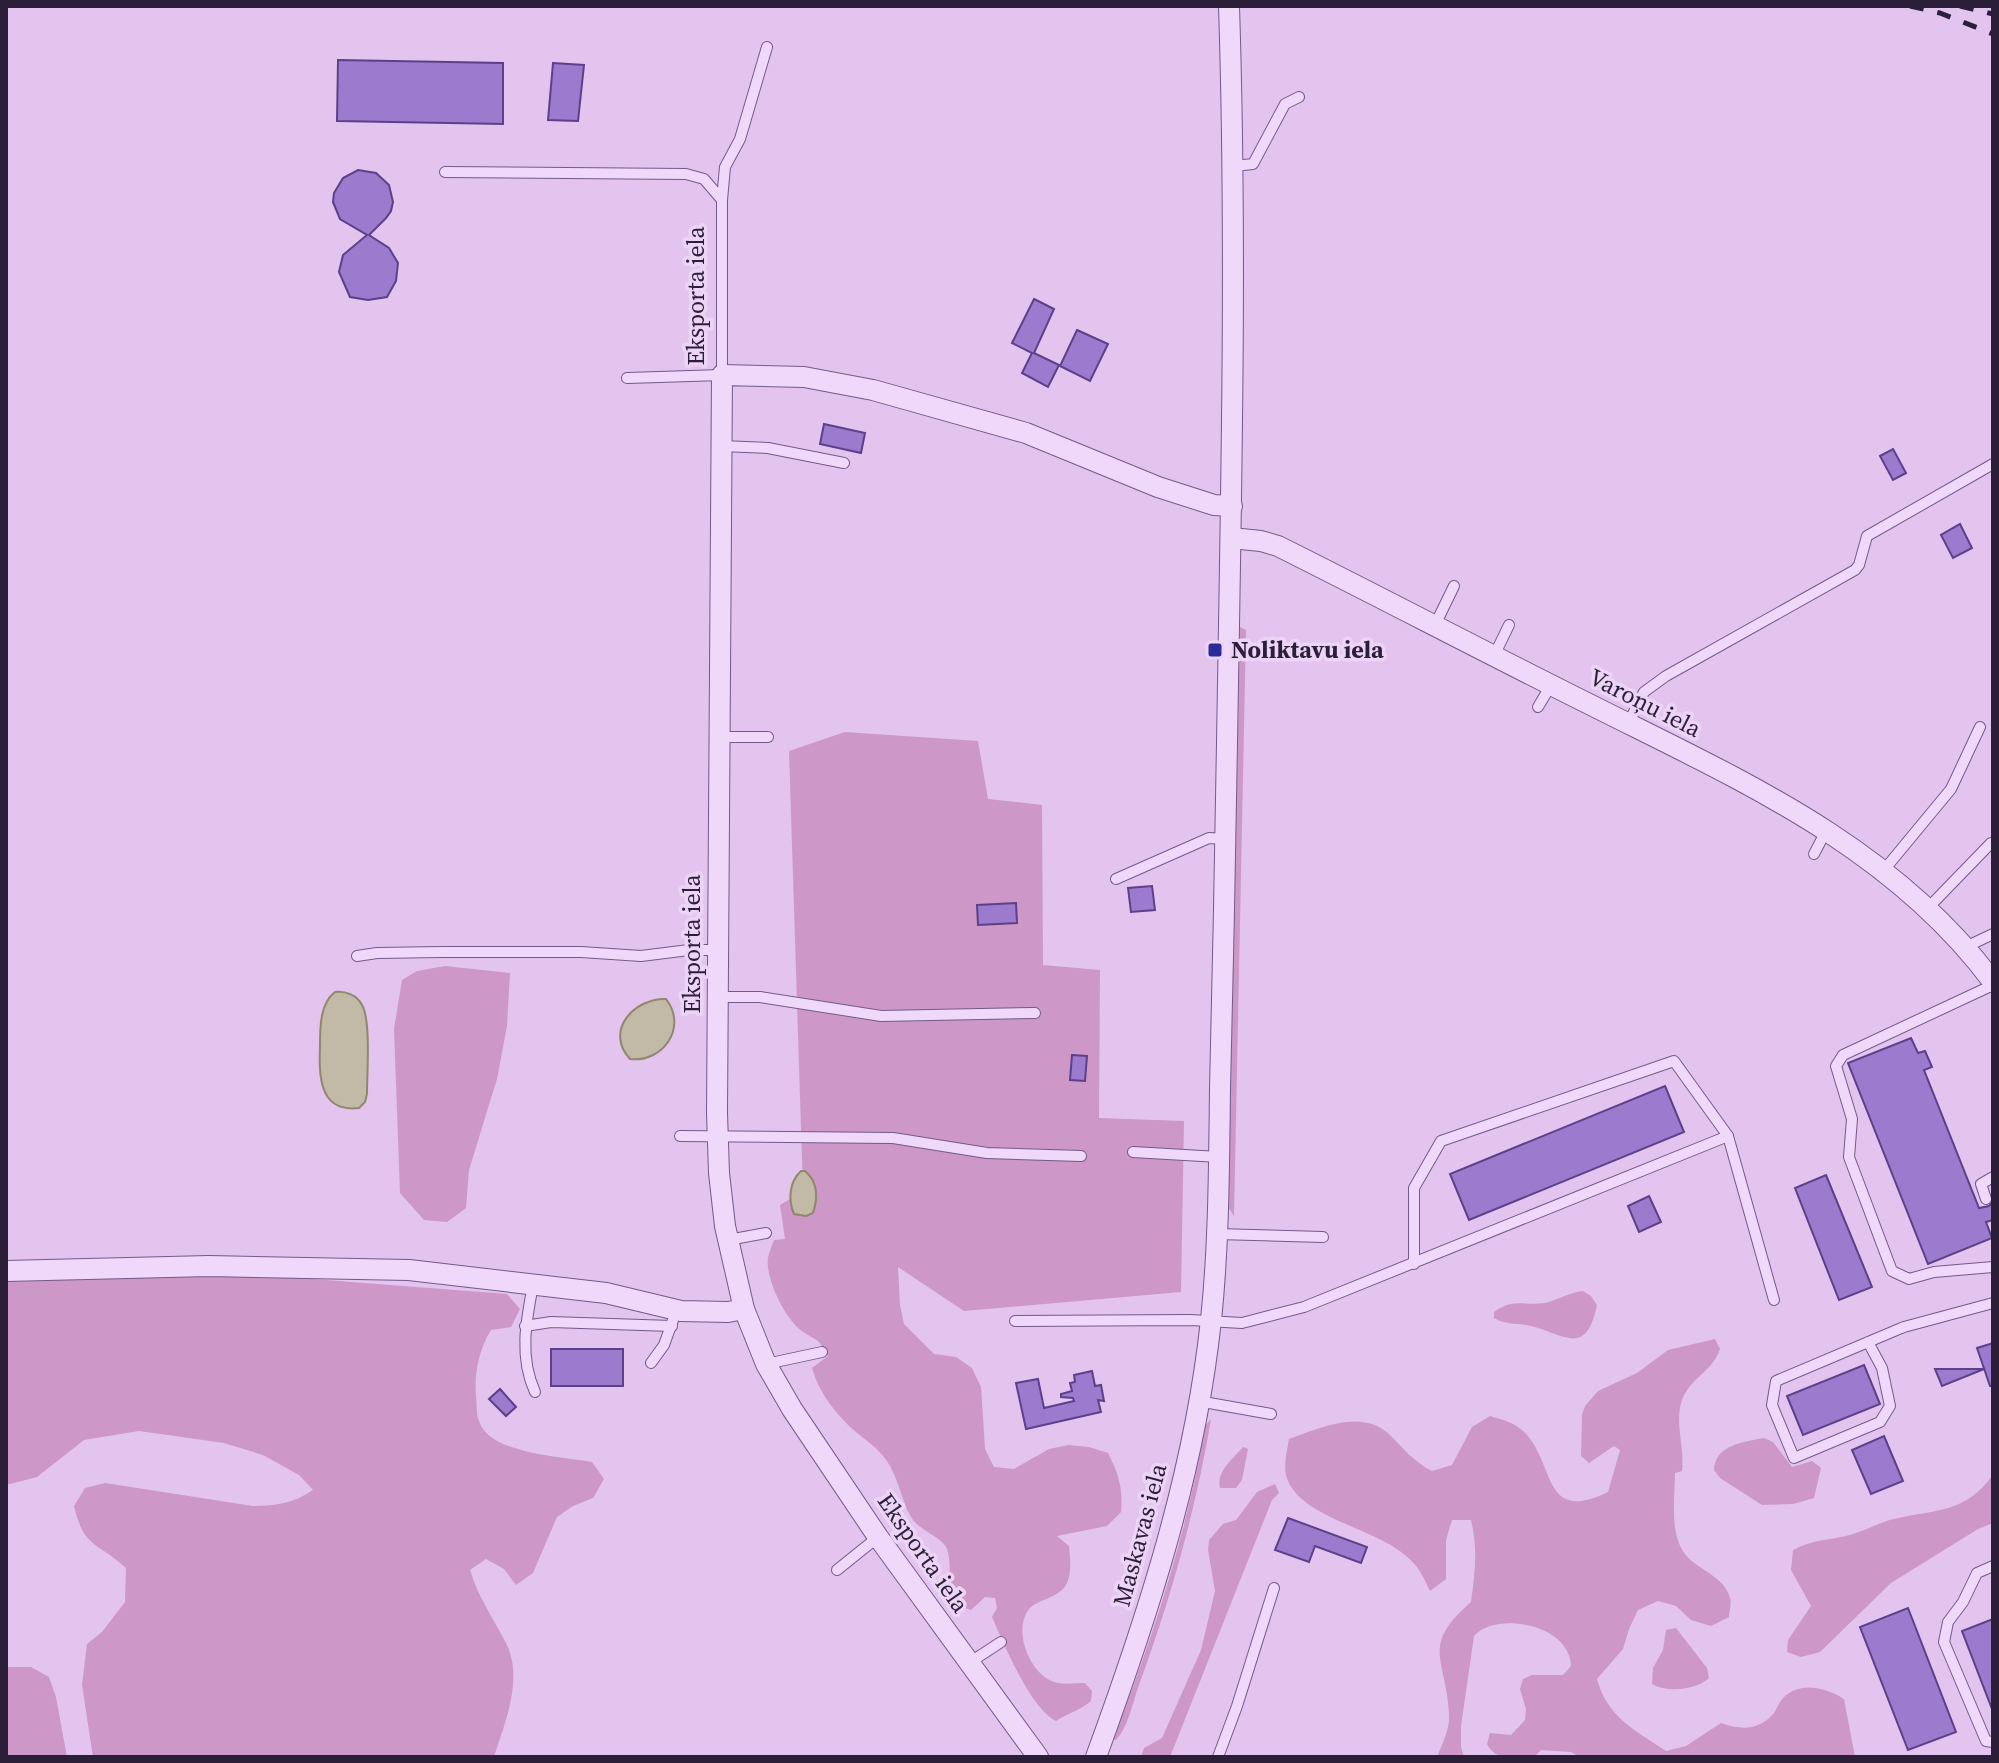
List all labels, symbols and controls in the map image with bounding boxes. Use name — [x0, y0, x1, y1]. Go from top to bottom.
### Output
street label: Eksporta iela — [679, 226, 712, 366]
place label: Noliktavu iela — [1231, 633, 1384, 666]
marker: Noliktavu iela — [1206, 641, 1224, 659]
street label: Varoņu iela — [1584, 660, 1708, 745]
street label: Eksporta iela — [675, 874, 708, 1014]
street label: Maskavas iela — [1105, 1459, 1175, 1610]
street label: Eksporta iela — [870, 1486, 977, 1620]

